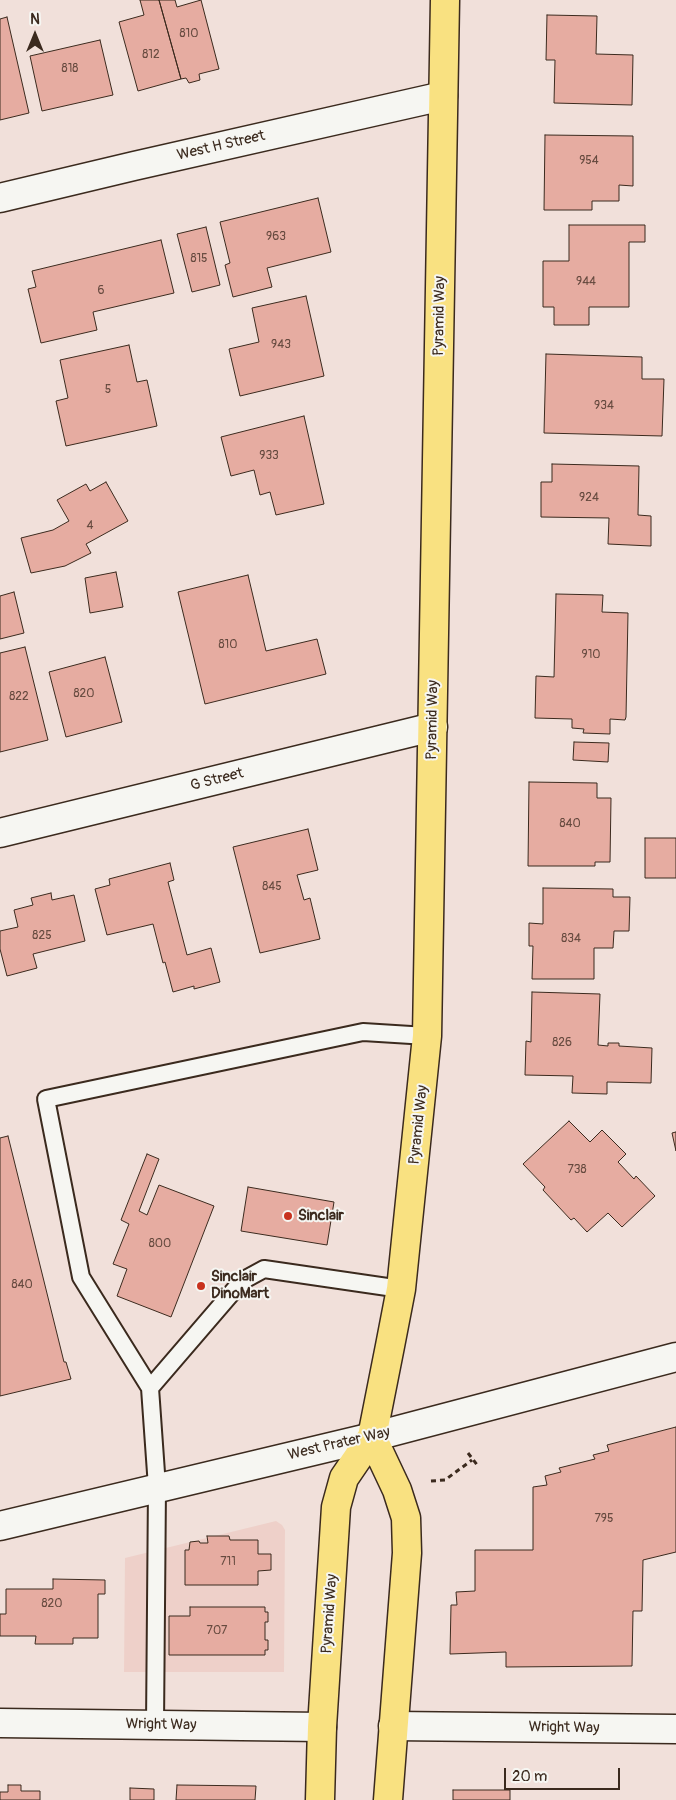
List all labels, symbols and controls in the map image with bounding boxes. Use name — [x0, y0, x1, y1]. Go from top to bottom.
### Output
north arrow — [10, 10, 60, 60]
text: N — [30, 11, 40, 28]
house number: 810 — [180, 27, 198, 41]
house number: 812 — [142, 48, 160, 62]
house number: 818 — [62, 62, 78, 76]
street label: West H Street — [175, 127, 267, 165]
house number: 954 — [579, 154, 599, 168]
house number: 963 — [266, 230, 286, 244]
house number: 815 — [190, 252, 208, 266]
house number: 944 — [576, 275, 596, 289]
street label: Pyramid Way — [430, 276, 450, 356]
house number: 6 — [98, 284, 104, 298]
house number: 943 — [271, 338, 291, 352]
house number: 5 — [105, 383, 111, 397]
house number: 934 — [594, 399, 614, 413]
house number: 933 — [259, 449, 279, 463]
house number: 924 — [579, 491, 599, 505]
house number: 4 — [87, 519, 93, 533]
house number: 810 — [219, 638, 237, 652]
house number: 910 — [581, 648, 601, 662]
street label: Pyramid Way — [423, 680, 443, 760]
house number: 820 — [74, 687, 94, 701]
house number: 822 — [9, 690, 29, 704]
street label: G Street — [189, 765, 245, 795]
house number: 840 — [559, 817, 581, 831]
house number: 845 — [262, 880, 282, 894]
house number: 825 — [32, 929, 52, 943]
house number: 834 — [561, 932, 581, 946]
house number: 826 — [552, 1036, 572, 1050]
street label: Pyramid Way — [406, 1084, 432, 1166]
house number: 738 — [567, 1163, 587, 1177]
place label: Sinclair — [298, 1207, 344, 1225]
marker: Sinclair — [282, 1210, 294, 1222]
house number: 800 — [149, 1237, 171, 1251]
place label: Sinclair DinoMart — [211, 1268, 269, 1303]
house number: 840 — [11, 1278, 33, 1292]
marker: Sinclair DinoMart — [195, 1280, 207, 1292]
street label: West Prater Way — [286, 1423, 392, 1465]
house number: 795 — [594, 1512, 614, 1526]
house number: 711 — [220, 1555, 236, 1569]
street label: Pyramid Way — [318, 1574, 342, 1654]
house number: 820 — [42, 1597, 62, 1611]
house number: 707 — [207, 1624, 227, 1638]
street label: Wright Way — [125, 1715, 197, 1735]
street label: Wright Way — [528, 1718, 600, 1738]
scale bar — [506, 1758, 622, 1790]
text: 20 m — [512, 1767, 547, 1786]

